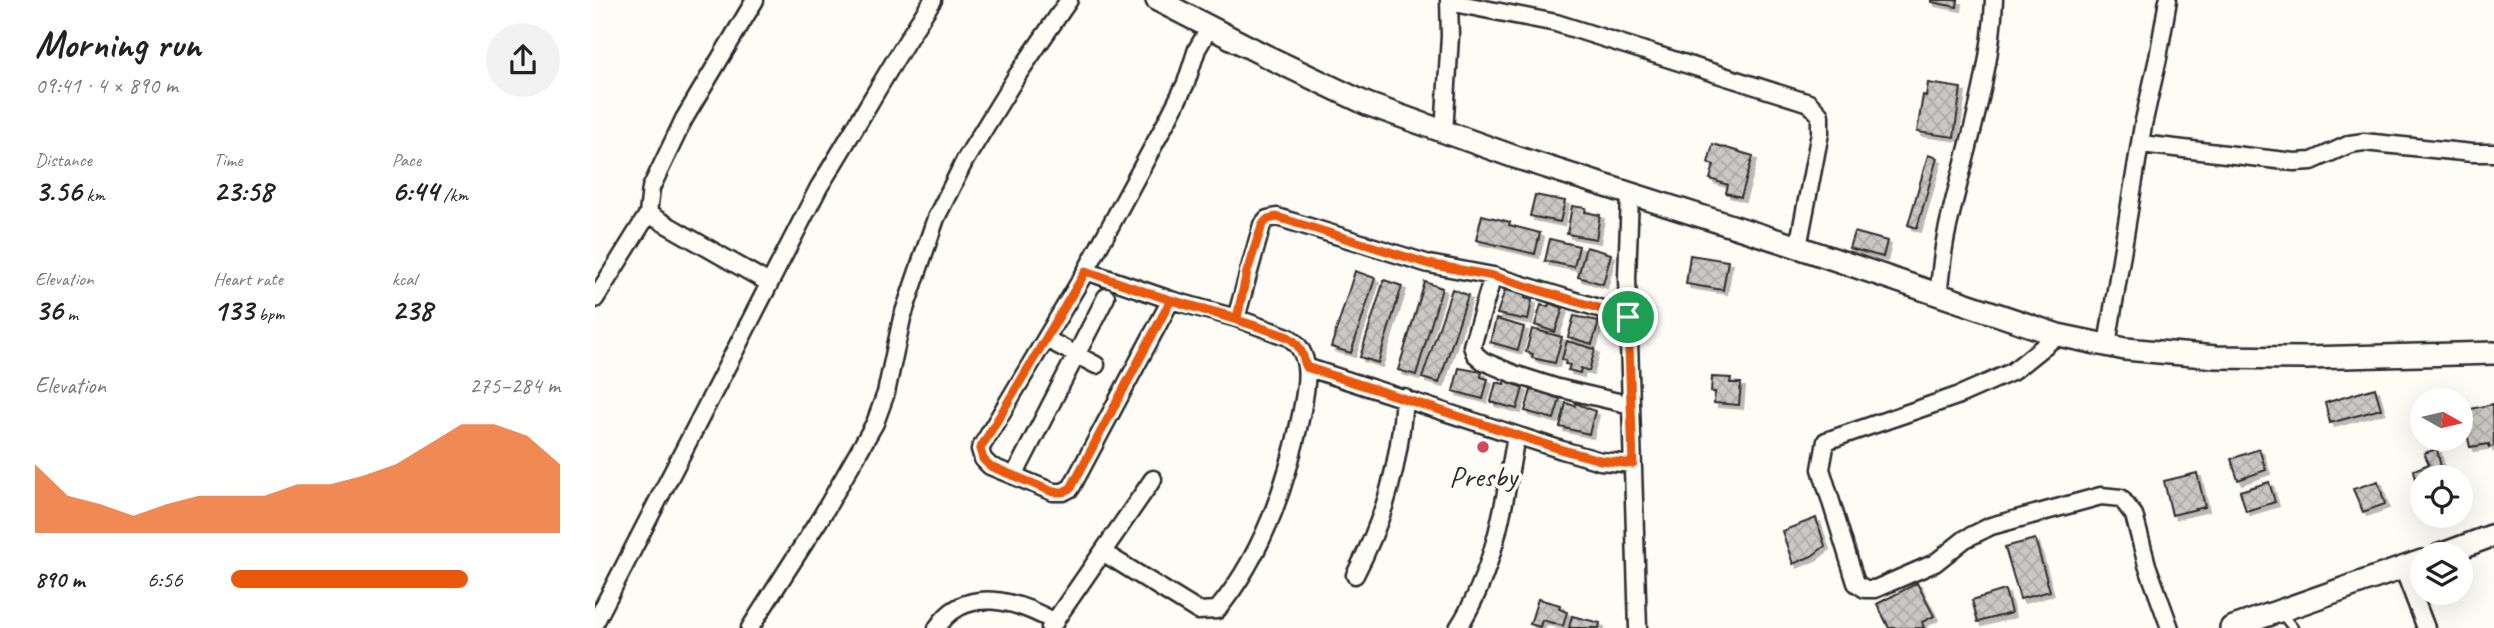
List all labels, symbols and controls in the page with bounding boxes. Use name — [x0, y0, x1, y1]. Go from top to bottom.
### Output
text: Morning run — [35, 21, 201, 68]
button: share — [486, 23, 560, 97]
text: 09:41 · 4 × 890 m — [35, 71, 178, 100]
text: Distance — [35, 148, 92, 172]
text: Time — [213, 148, 242, 172]
text: Pace — [392, 148, 421, 172]
text: 3.56 — [35, 172, 82, 210]
text: 23:58 — [213, 172, 273, 210]
text: 6:44 — [392, 172, 439, 210]
text: km — [82, 183, 105, 207]
text: /km — [439, 183, 468, 207]
text: Elevation — [35, 267, 93, 291]
text: Heart rate — [213, 267, 283, 291]
text: kcal — [392, 267, 417, 291]
pin — [1598, 287, 1658, 347]
text: 36 — [35, 291, 63, 329]
text: 133 — [213, 291, 254, 329]
text: 238 — [392, 291, 432, 329]
icon: arrive — [1609, 298, 1647, 336]
text: m — [63, 302, 78, 326]
text: bpm — [254, 302, 285, 326]
text: Elevation — [35, 371, 106, 400]
text: 275–284 m — [469, 371, 560, 400]
north arrow — [2410, 388, 2473, 452]
map controls — [2410, 388, 2473, 605]
marker: Presby — [1475, 439, 1491, 455]
place label: Presby — [1449, 457, 1520, 495]
button: locate — [2410, 465, 2473, 528]
button: layers — [2410, 542, 2473, 605]
text: 890 m — [35, 565, 84, 594]
text: 6:56 — [147, 565, 183, 594]

